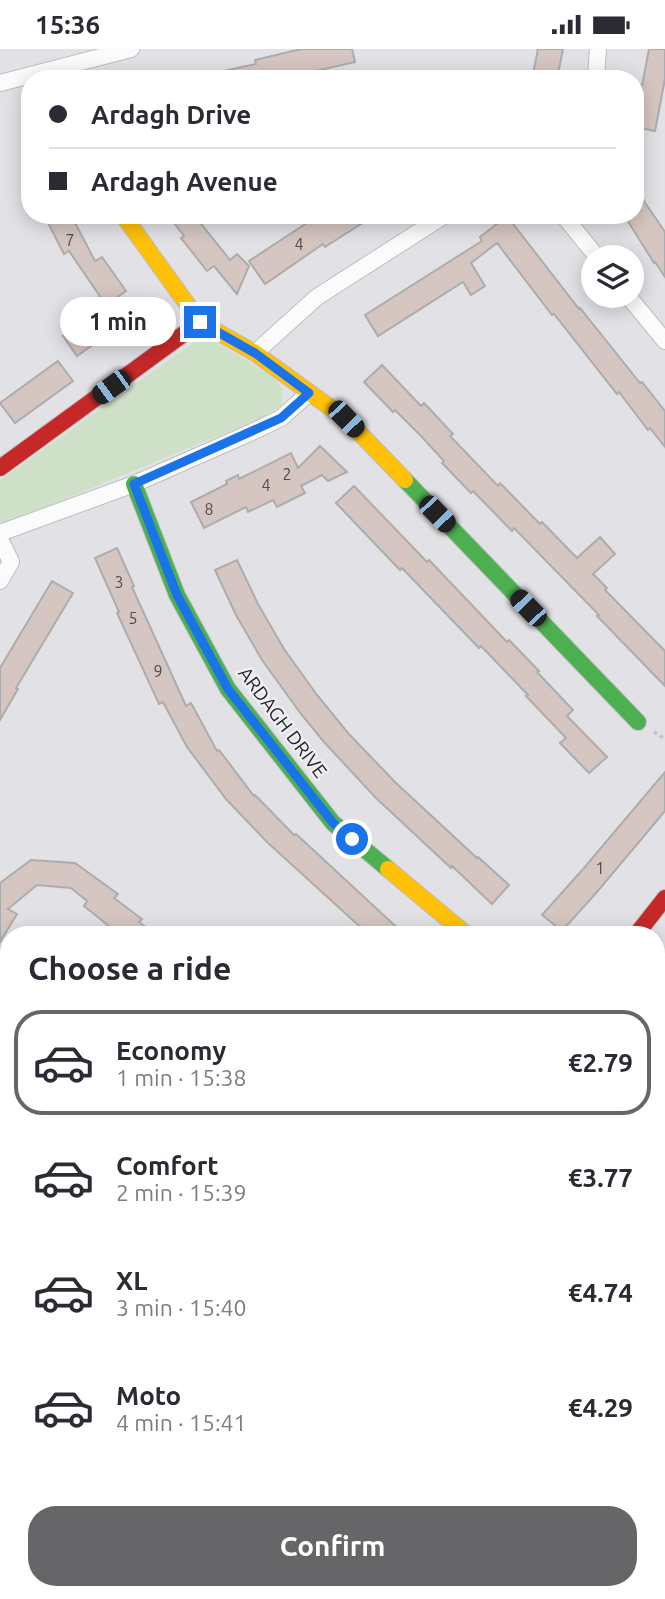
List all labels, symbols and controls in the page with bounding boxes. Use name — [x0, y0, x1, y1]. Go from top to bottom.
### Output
text: 15:36 — [35, 10, 100, 39]
text: Ardagh Drive — [91, 100, 251, 129]
text: Ardagh Avenue — [91, 167, 278, 196]
house number: 7 — [65, 231, 75, 249]
house number: 4 — [294, 235, 304, 253]
map controls — [581, 245, 644, 308]
button: layers — [581, 245, 644, 308]
callout: 1 min — [60, 297, 176, 347]
route end — [184, 306, 216, 338]
text: 1 min — [89, 309, 147, 334]
car — [88, 366, 135, 408]
car — [324, 397, 369, 441]
house number: 2 — [282, 465, 292, 483]
house number: 4 — [261, 476, 271, 494]
car — [415, 492, 460, 536]
house number: 8 — [204, 500, 214, 518]
house number: 3 — [114, 573, 124, 591]
car — [506, 586, 551, 630]
house number: 5 — [128, 609, 138, 627]
house number: 9 — [153, 662, 163, 680]
street label: ARDAGH DRIVE — [234, 662, 332, 782]
route start — [336, 823, 368, 855]
house number: 1 — [595, 859, 605, 877]
text: Choose a ride — [28, 950, 231, 986]
icon: car — [32, 1031, 95, 1094]
text: Economy — [116, 1036, 226, 1065]
text: €2.79 — [568, 1048, 633, 1077]
text: 1 min · 15:38 — [116, 1065, 247, 1090]
icon: car — [32, 1146, 95, 1209]
text: Comfort — [116, 1151, 219, 1180]
text: €3.77 — [568, 1163, 633, 1192]
text: 2 min · 15:39 — [116, 1180, 247, 1205]
icon: car — [32, 1261, 95, 1324]
text: XL — [116, 1266, 147, 1295]
text: €4.74 — [568, 1278, 633, 1307]
text: 3 min · 15:40 — [116, 1295, 247, 1320]
icon: car — [32, 1376, 95, 1439]
text: Moto — [116, 1381, 181, 1410]
text: €4.29 — [568, 1393, 633, 1422]
text: 4 min · 15:41 — [116, 1410, 247, 1435]
button: Confirm — [28, 1506, 637, 1586]

